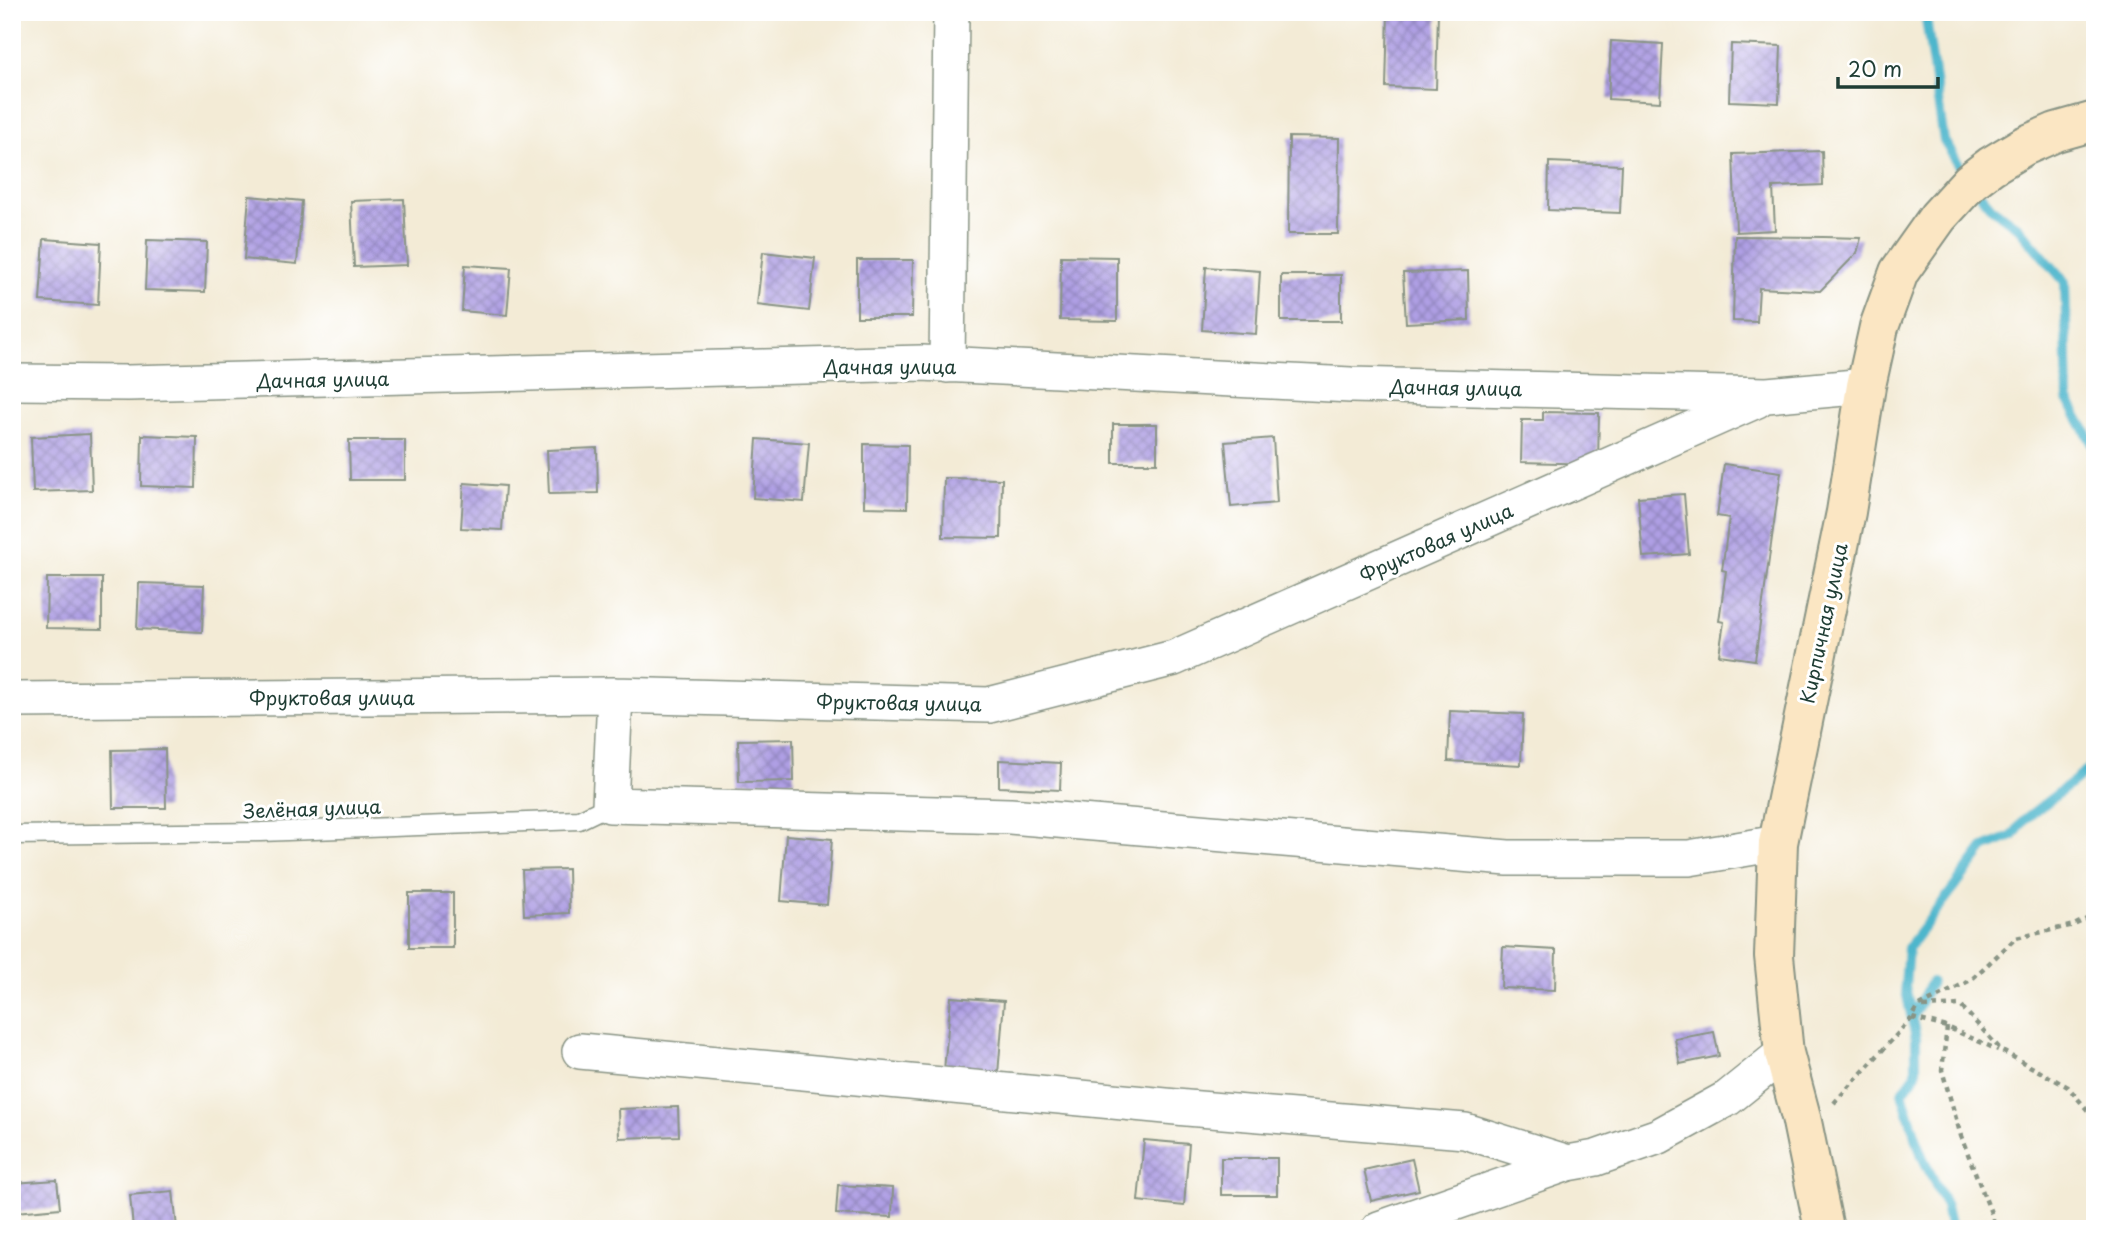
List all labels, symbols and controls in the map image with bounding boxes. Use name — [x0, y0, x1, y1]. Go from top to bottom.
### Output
scale bar — [1838, 46, 1937, 90]
text: 20 m — [1848, 52, 1902, 84]
street label: Дачная улица — [823, 352, 956, 380]
street label: Дачная улица — [256, 364, 389, 394]
street label: Дачная улица — [1389, 372, 1522, 402]
street label: Фруктовая улица — [1355, 496, 1517, 588]
street label: Кирпичная улица — [1792, 540, 1854, 706]
street label: Фруктовая улица — [249, 683, 415, 711]
street label: Фруктовая улица — [816, 687, 982, 717]
street label: Зелёная улица — [243, 792, 381, 824]

